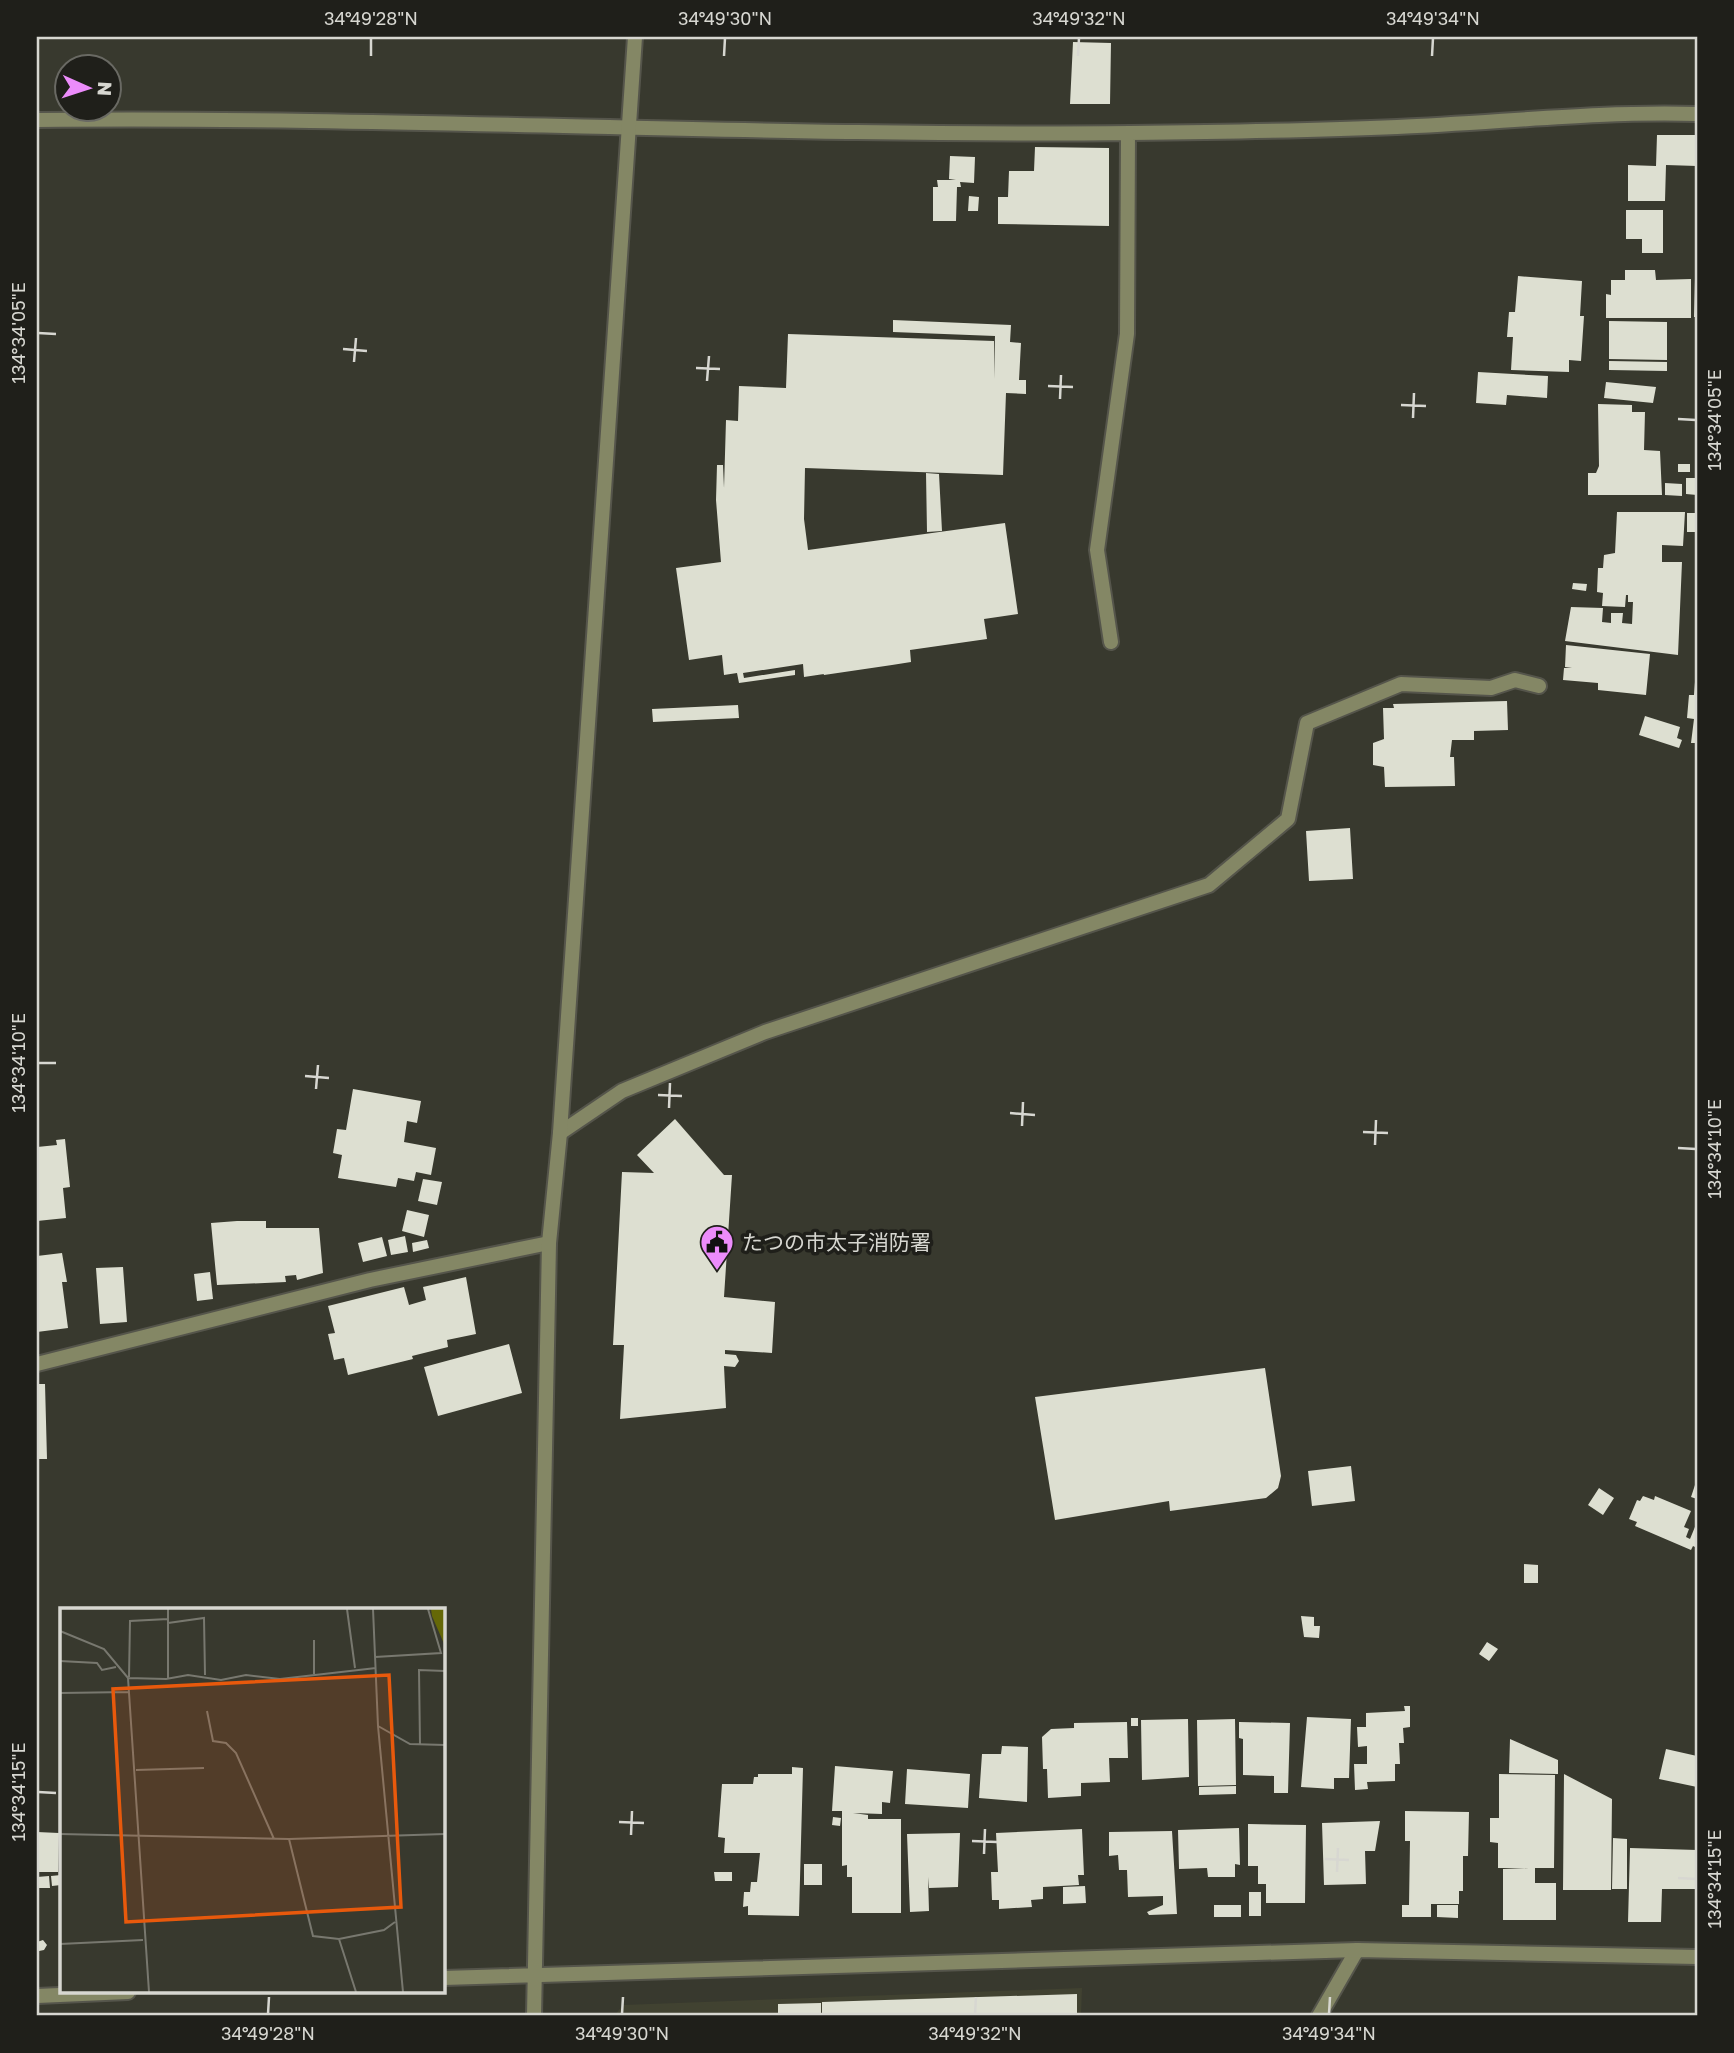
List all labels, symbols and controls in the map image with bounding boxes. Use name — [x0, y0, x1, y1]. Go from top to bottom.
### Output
text: 34°49'28"N — [324, 7, 418, 29]
text: 34°49'30"N — [678, 7, 772, 29]
text: 34°49'32"N — [1032, 7, 1126, 29]
text: 34°49'34"N — [1386, 7, 1480, 29]
north arrow — [52, 52, 122, 122]
text: N — [94, 81, 117, 97]
text: 134°34'05"E — [7, 282, 29, 384]
text: 134°34'05"E — [1703, 369, 1725, 471]
text: 134°34'10"E — [7, 1013, 29, 1113]
text: 134°34'10"E — [1703, 1099, 1725, 1199]
public building icon: たつの市太子消防署 — [698, 1223, 736, 1272]
place label: たつの市太子消防署 — [742, 1229, 931, 1255]
inset map — [60, 1608, 444, 1994]
text: 134°34'15"E — [7, 1743, 29, 1842]
text: 134°34'15"E — [1703, 1830, 1725, 1929]
text: 34°49'28"N — [221, 2022, 315, 2044]
text: 34°49'30"N — [575, 2022, 669, 2044]
text: 34°49'32"N — [928, 2022, 1022, 2044]
text: 34°49'34"N — [1282, 2022, 1376, 2044]

